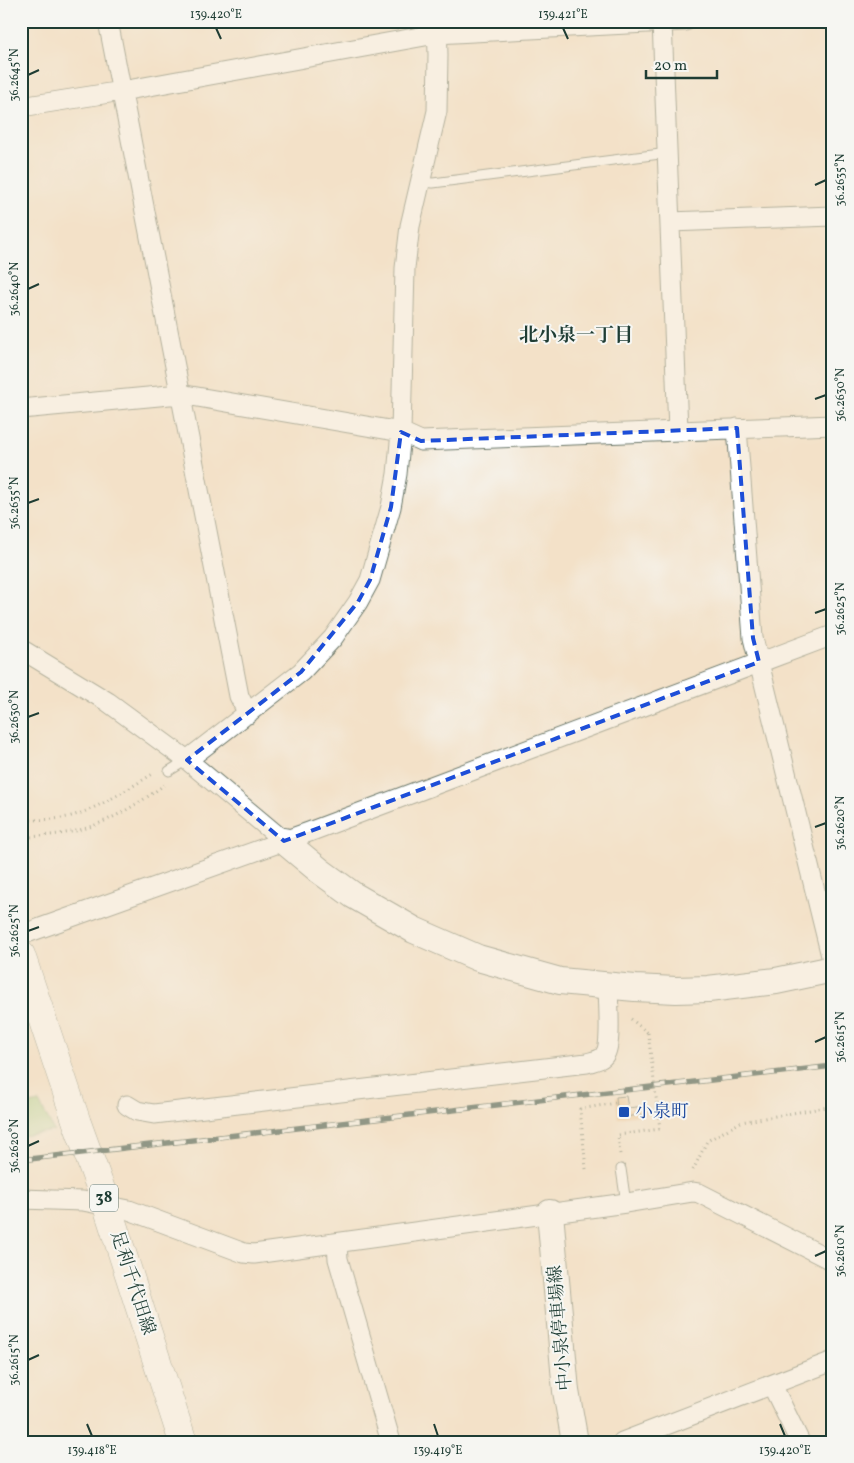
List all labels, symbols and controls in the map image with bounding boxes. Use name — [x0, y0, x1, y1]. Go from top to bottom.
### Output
text: 139.420°E — [190, 7, 242, 23]
text: 139.421°E — [538, 7, 588, 23]
text: 36.2645°N — [7, 48, 23, 102]
scale bar — [646, 48, 718, 80]
text: 20 m — [654, 56, 687, 77]
text: 36.2635°N — [833, 154, 849, 206]
text: 36.2640°N — [7, 262, 23, 316]
district label: 北小泉一丁目 — [519, 323, 633, 349]
text: 36.2630°N — [833, 368, 849, 422]
text: 36.2635°N — [7, 477, 23, 529]
text: 36.2625°N — [833, 582, 849, 636]
text: 36.2630°N — [7, 690, 23, 744]
text: 36.2620°N — [833, 796, 849, 850]
text: 36.2625°N — [7, 904, 23, 958]
text: 36.2615°N — [833, 1011, 849, 1063]
place label: 小泉町 — [635, 1100, 689, 1125]
marker: 小泉町 — [617, 1105, 631, 1119]
text: 36.2620°N — [7, 1119, 23, 1173]
road number: 38 — [90, 1184, 118, 1212]
text: 36.2610°N — [833, 1225, 849, 1277]
street label: 足利千代田線 — [103, 1228, 161, 1338]
street label: 中小泉停車場線 — [543, 1264, 579, 1392]
text: 36.2615°N — [7, 1334, 23, 1386]
text: 139.418°E — [67, 1443, 117, 1459]
text: 139.419°E — [413, 1443, 463, 1459]
text: 139.420°E — [759, 1443, 811, 1459]

